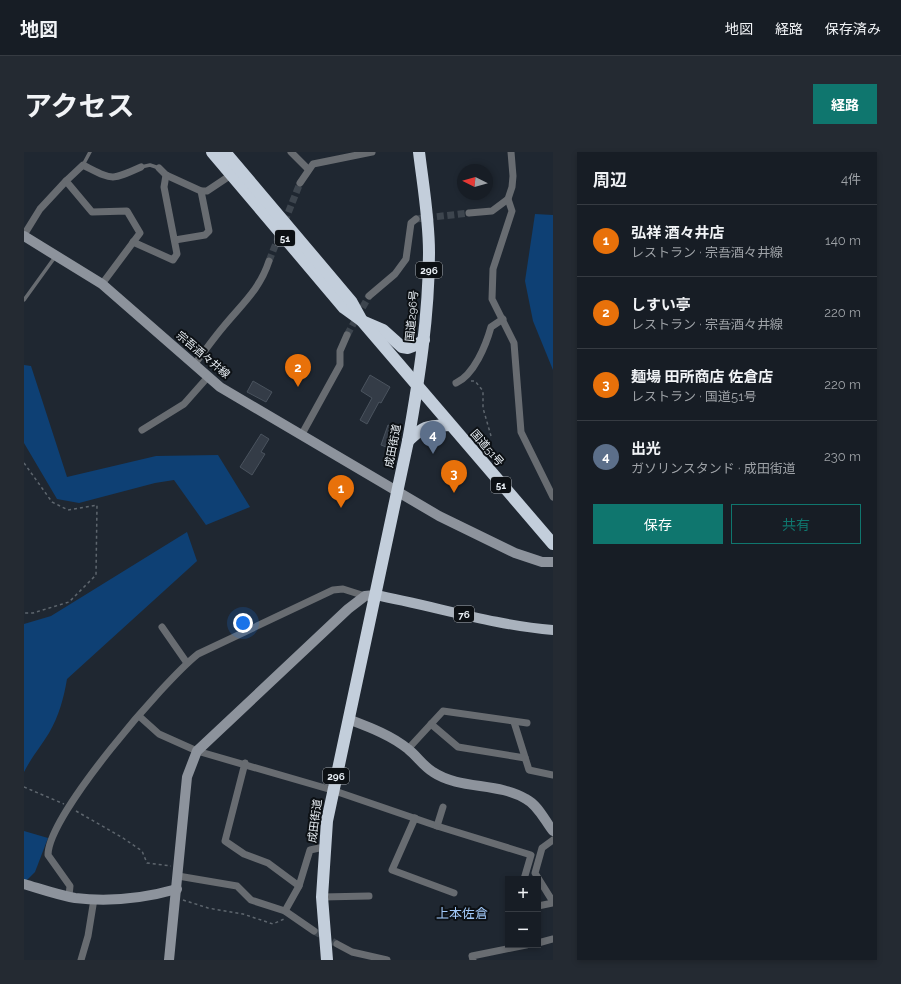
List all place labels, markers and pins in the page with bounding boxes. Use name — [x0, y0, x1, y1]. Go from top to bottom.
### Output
pin: 2 — [285, 354, 311, 387]
pin: 4 — [420, 421, 446, 454]
pin: 3 — [441, 460, 467, 493]
pin: 1 — [328, 475, 354, 508]

